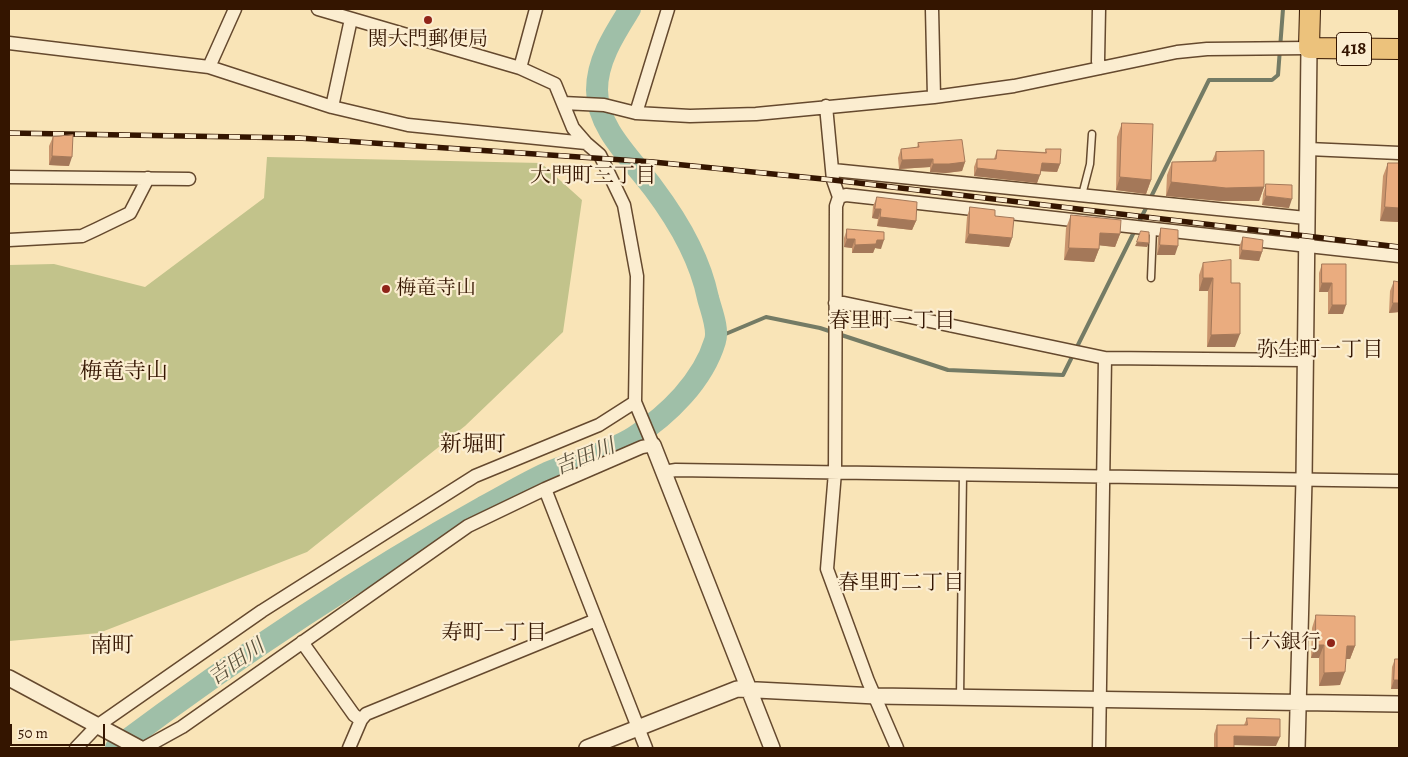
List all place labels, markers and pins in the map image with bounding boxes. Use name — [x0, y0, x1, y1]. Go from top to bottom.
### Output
marker: 関大門郵便局 — [422, 14, 434, 26]
place label: 関大門郵便局 — [368, 28, 488, 52]
place label: 梅竜寺山 — [396, 277, 476, 301]
marker: 梅竜寺山 — [380, 283, 392, 295]
place label: 十六銀行 — [1241, 631, 1321, 655]
marker: 十六銀行 — [1325, 637, 1337, 649]

